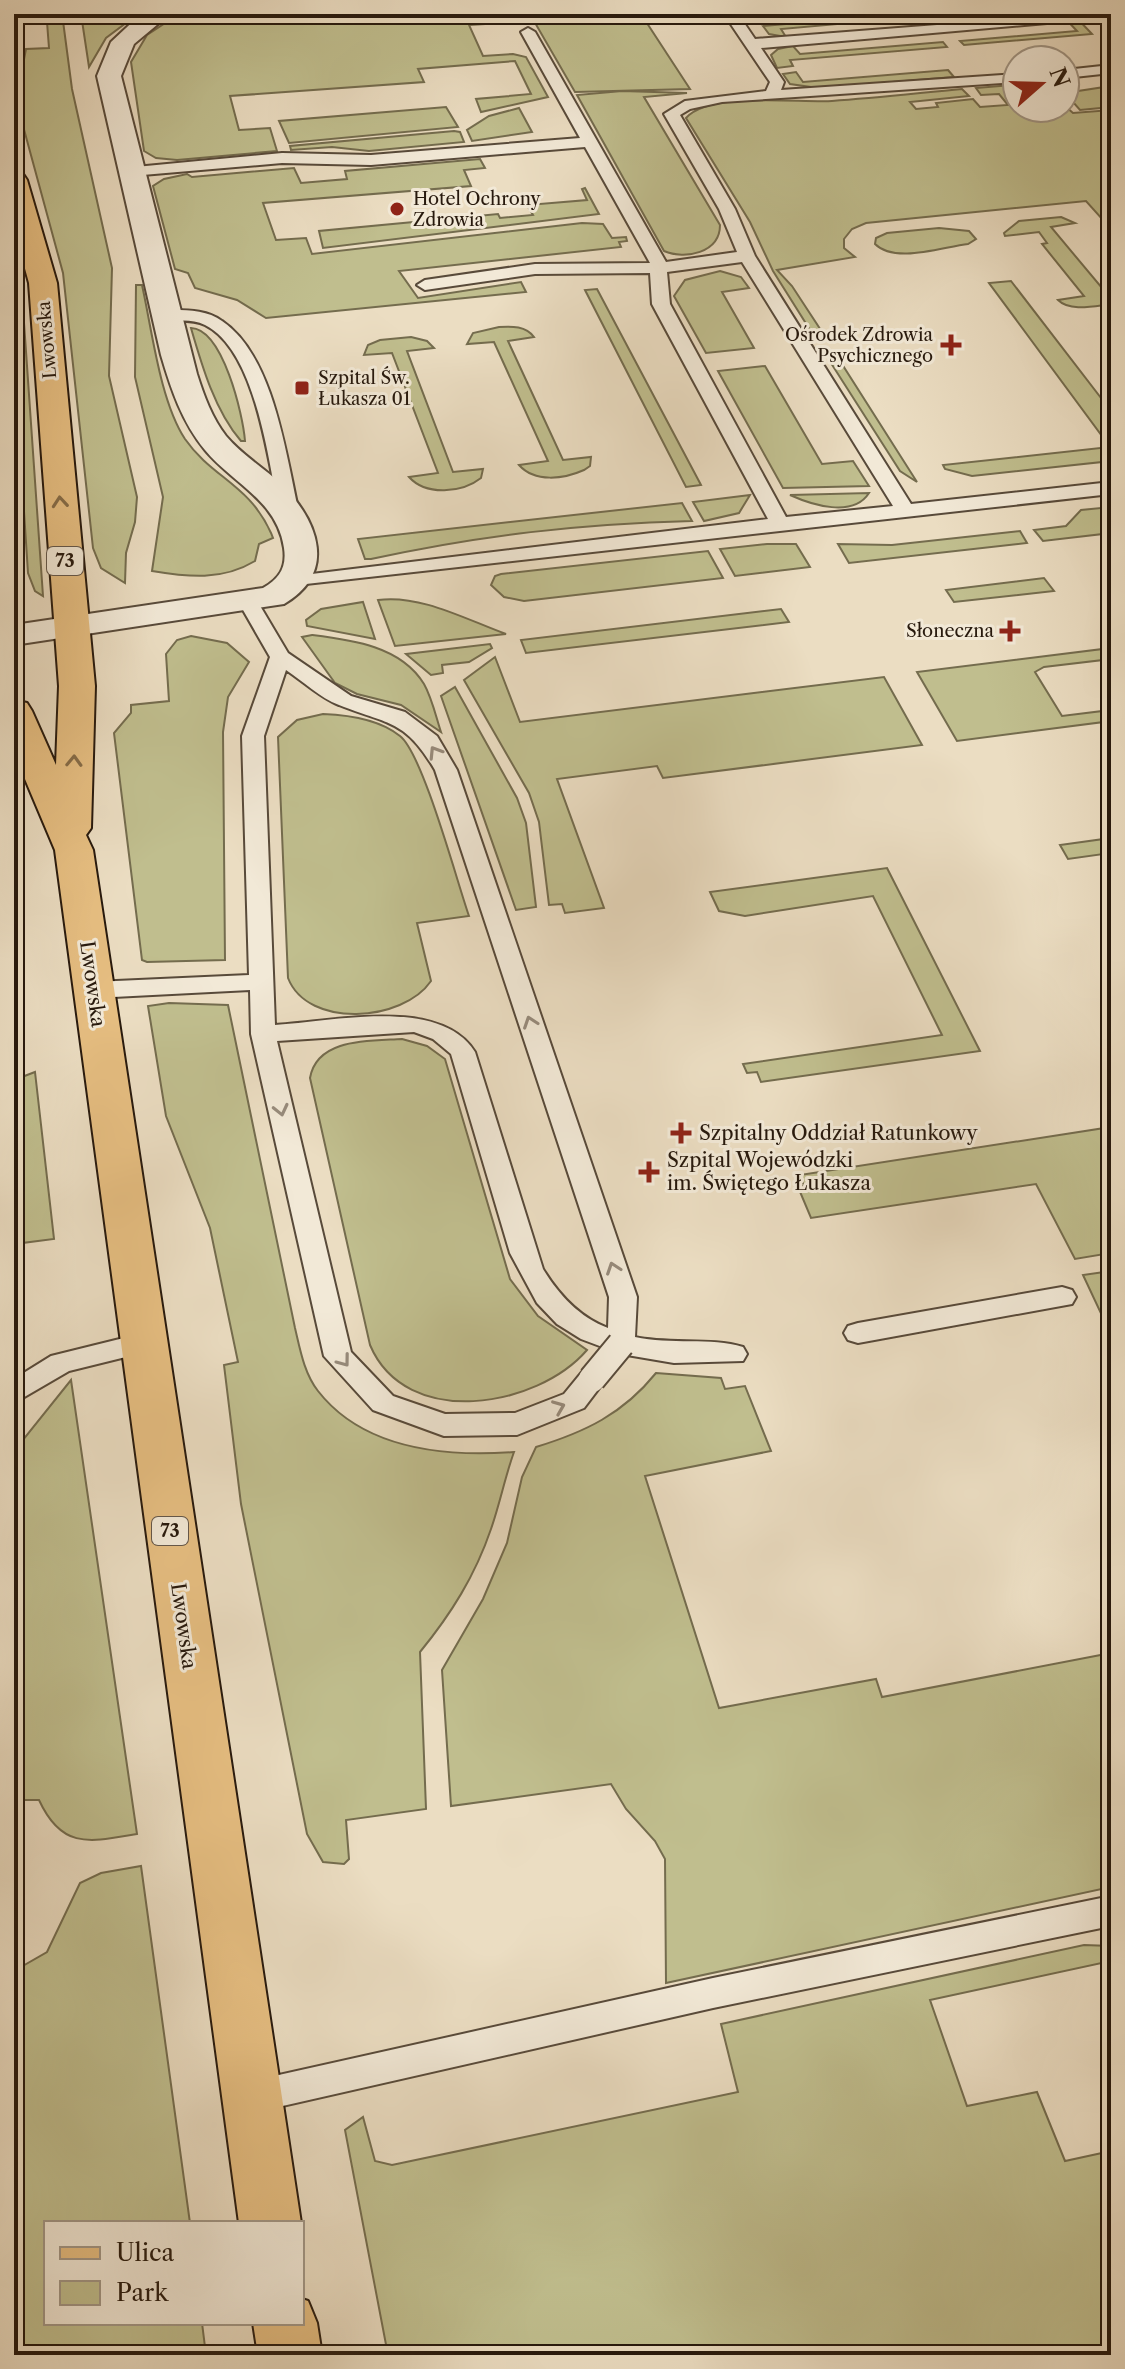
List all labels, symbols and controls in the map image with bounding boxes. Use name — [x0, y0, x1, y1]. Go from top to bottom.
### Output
north arrow — [1001, 44, 1081, 124]
text: N — [1043, 64, 1075, 91]
place label: Hotel Ochrony Zdrowia — [413, 188, 541, 231]
marker: Hotel Ochrony Zdrowia — [388, 200, 406, 218]
street label: Lwowska — [33, 300, 61, 380]
place label: Ośrodek Zdrowia Psychicznego — [785, 324, 933, 367]
marker: Ośrodek Zdrowia Psychicznego — [940, 334, 962, 356]
place label: Szpital Św. Łukasza 01 — [318, 366, 411, 410]
marker: Szpital Św. Łukasza 01 — [293, 379, 311, 397]
one-way arrow — [52, 495, 69, 508]
road number: 73 — [47, 547, 83, 575]
place label: Słoneczna — [906, 620, 994, 642]
marker: Słoneczna — [1001, 622, 1019, 640]
one-way arrow — [430, 746, 445, 761]
one-way arrow — [66, 754, 83, 767]
street label: Lwowska — [75, 939, 111, 1029]
one-way arrow — [523, 1015, 539, 1029]
one-way arrow — [272, 1103, 289, 1117]
place label: Szpitalny Oddział Ratunkowy — [699, 1121, 978, 1145]
marker: Szpitalny Oddział Ratunkowy — [670, 1122, 692, 1144]
place label: Szpital Wojewódzki im. Świętego Łukasza — [667, 1148, 871, 1195]
marker: Szpital Wojewódzki im. Świętego Łukasza — [638, 1161, 660, 1183]
one-way arrow — [606, 1262, 622, 1276]
one-way arrow — [335, 1352, 349, 1367]
one-way arrow — [551, 1400, 565, 1417]
road number: 73 — [152, 1517, 188, 1545]
street label: Lwowska — [166, 1581, 202, 1671]
legend — [44, 2221, 304, 2325]
text: Ulica — [116, 2238, 175, 2267]
text: Park — [116, 2278, 169, 2307]

